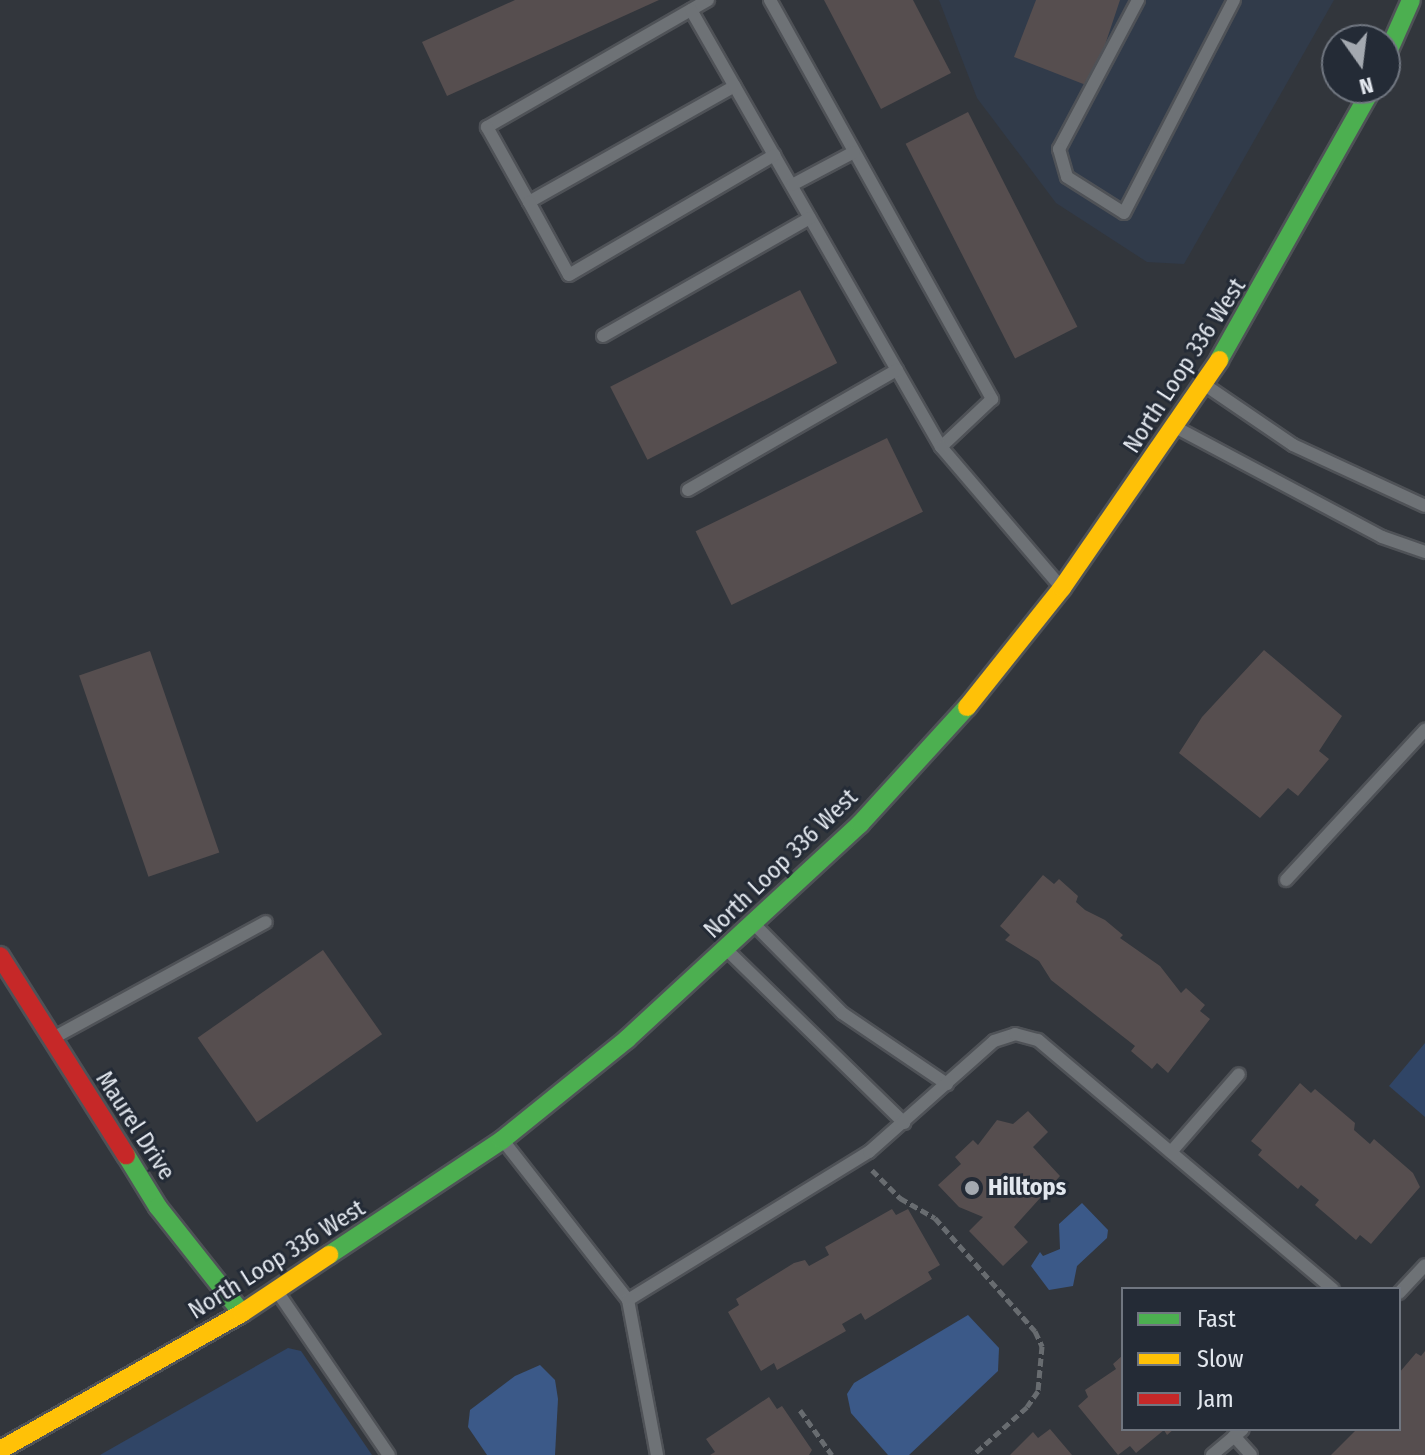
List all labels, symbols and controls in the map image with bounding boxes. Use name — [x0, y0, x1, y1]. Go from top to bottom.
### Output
north arrow — [1321, 24, 1401, 104]
text: N — [1357, 71, 1376, 101]
street label: North Loop 336 West — [1118, 273, 1252, 459]
street label: North Loop 336 West — [698, 783, 864, 945]
street label: Maurel Drive — [89, 1066, 181, 1186]
place label: Hilltops — [988, 1174, 1066, 1202]
marker: Hilltops — [963, 1179, 981, 1197]
street label: North Loop 336 West — [184, 1194, 370, 1326]
legend — [1121, 1287, 1401, 1431]
text: Fast — [1197, 1305, 1236, 1333]
text: Slow — [1197, 1345, 1243, 1373]
text: Jam — [1197, 1385, 1234, 1413]

